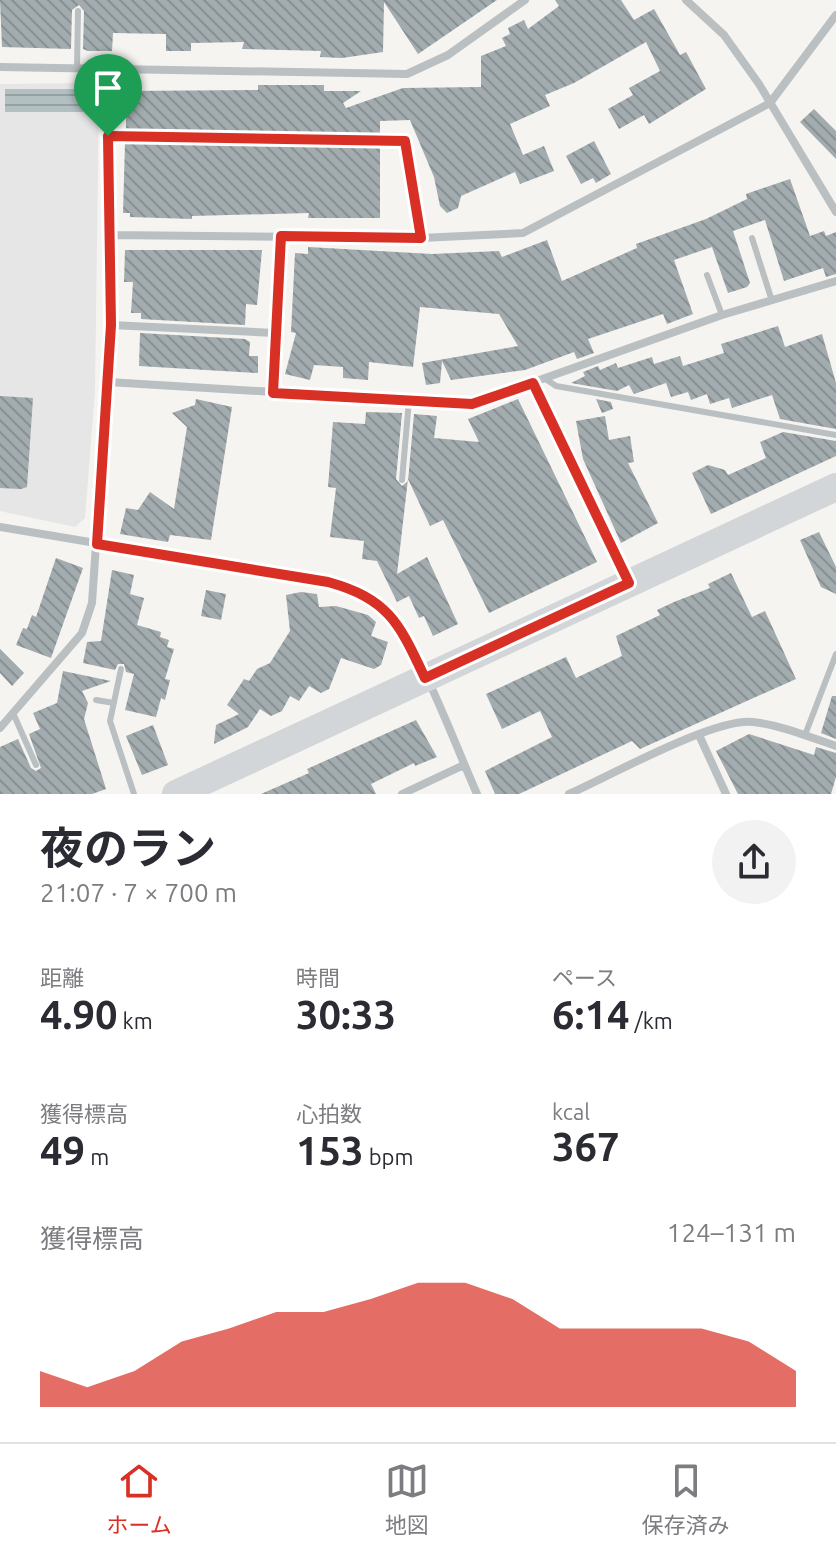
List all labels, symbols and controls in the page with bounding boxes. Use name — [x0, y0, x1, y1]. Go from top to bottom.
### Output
pin — [74, 54, 142, 136]
icon: arrive — [86, 66, 130, 110]
button: share — [712, 820, 796, 904]
text: 夜のラン — [40, 823, 216, 872]
text: 21:07 · 7 × 700 m — [40, 878, 237, 907]
text: 距離 — [40, 965, 84, 990]
text: 時間 — [296, 965, 340, 990]
text: ペース — [552, 965, 617, 990]
text: 4.90 — [40, 992, 118, 1037]
text: 30:33 — [296, 992, 396, 1037]
text: 6:14 — [552, 992, 630, 1037]
text: km — [118, 1008, 153, 1033]
text: /km — [630, 1008, 673, 1033]
text: kcal — [552, 1099, 590, 1124]
text: 獲得標高 — [40, 1101, 128, 1126]
text: 心拍数 — [296, 1101, 362, 1126]
text: 367 — [552, 1124, 620, 1169]
text: 49 — [40, 1128, 85, 1173]
text: 153 — [296, 1128, 364, 1173]
text: m — [85, 1144, 109, 1169]
text: bpm — [364, 1144, 413, 1169]
text: 124–131 m — [667, 1218, 796, 1247]
text: 獲得標高 — [40, 1224, 144, 1253]
tab: ホーム — [106, 1459, 172, 1539]
tab: 地図 — [385, 1459, 429, 1539]
tab: 保存済み — [642, 1459, 730, 1539]

